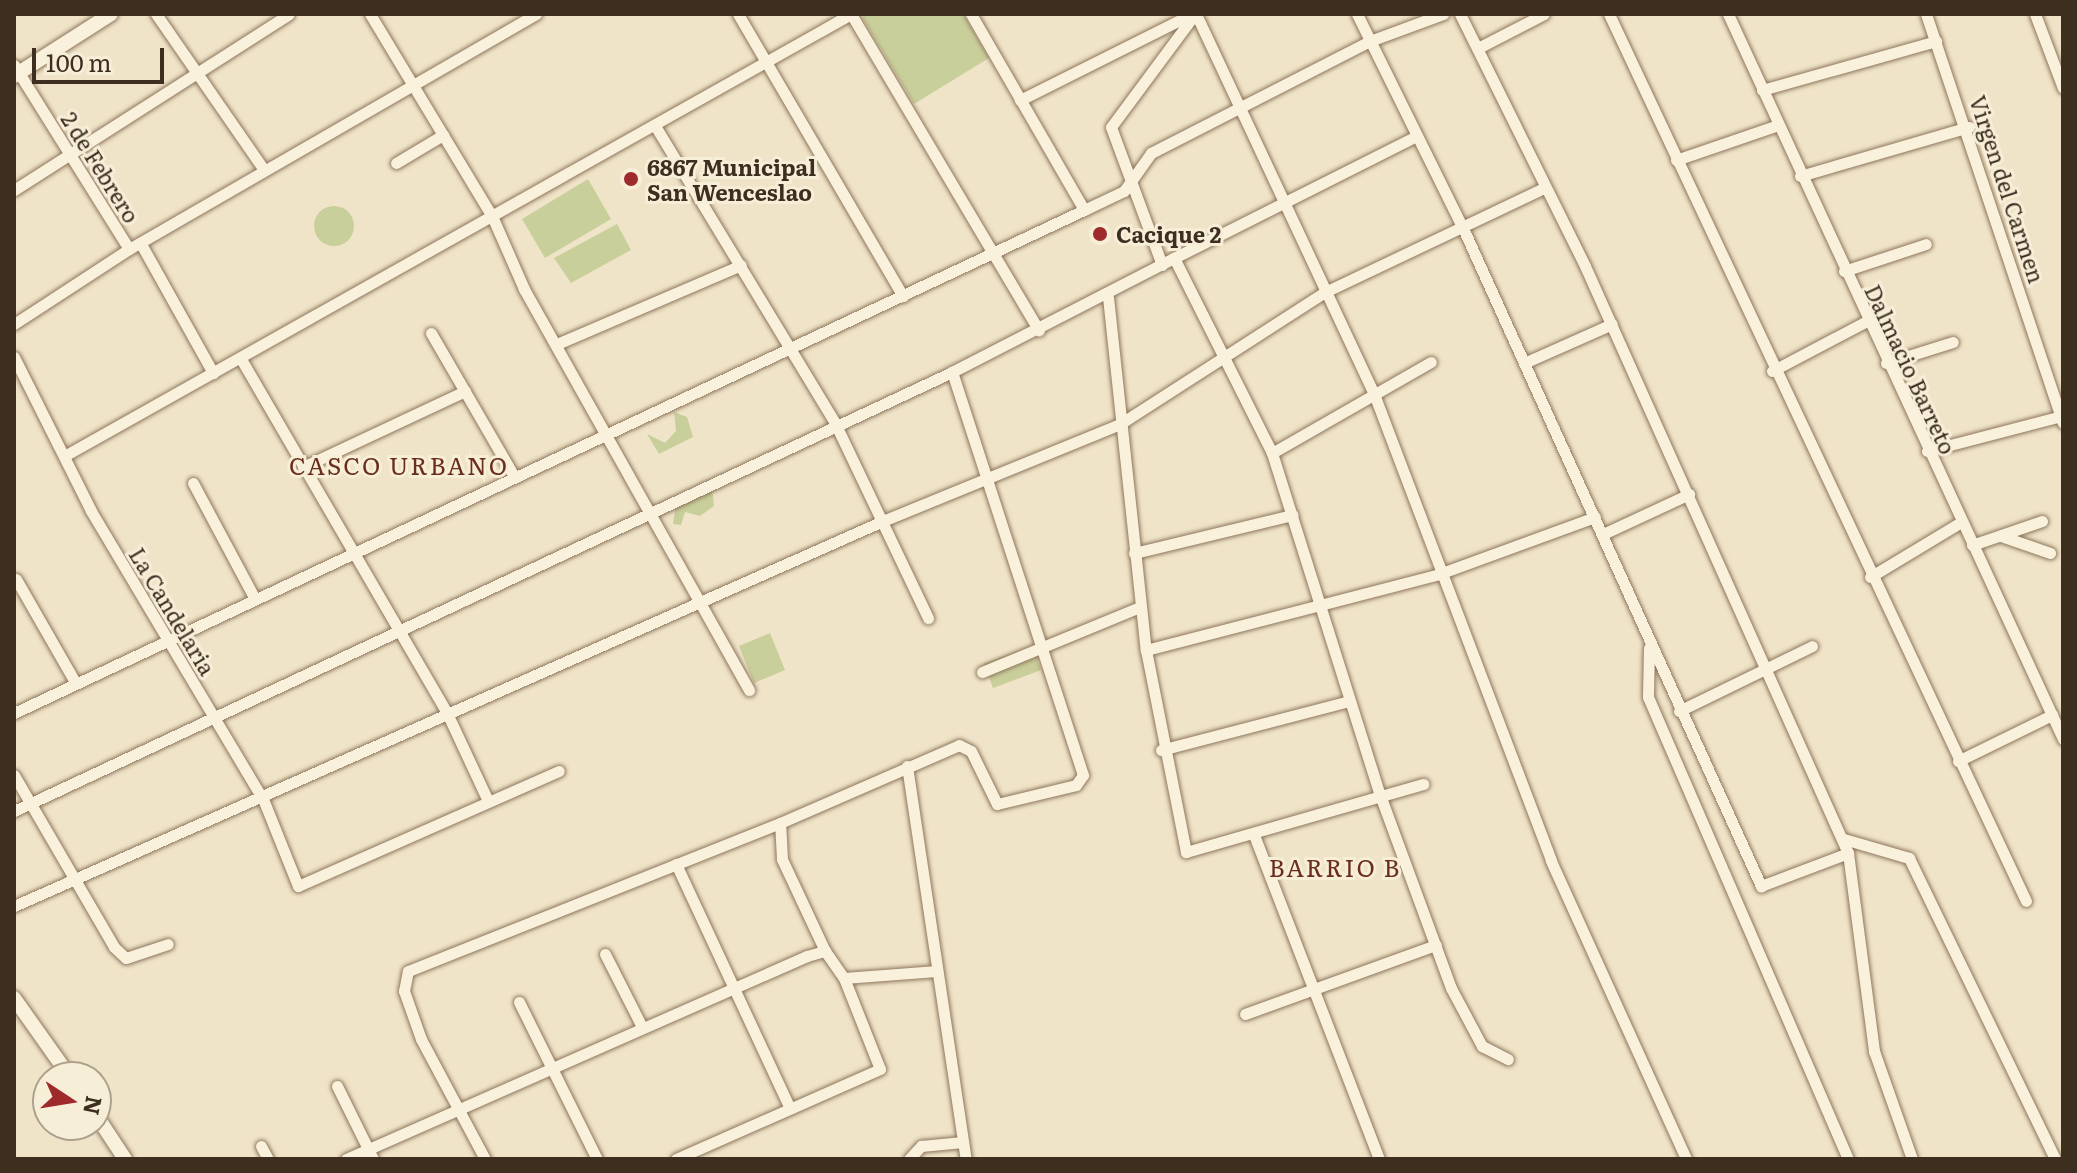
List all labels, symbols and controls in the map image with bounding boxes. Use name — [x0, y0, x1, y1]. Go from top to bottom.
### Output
scale bar — [36, 32, 168, 82]
text: 100 m — [46, 44, 112, 79]
street label: Virgen del Carmen — [1965, 92, 2051, 286]
street label: 2 de Febrero — [57, 107, 145, 227]
place label: 6867 Municipal San Wenceslao — [647, 153, 816, 204]
marker: 6867 Municipal San Wenceslao — [622, 170, 640, 188]
place label: Cacique 2 — [1116, 221, 1221, 247]
marker: Cacique 2 — [1091, 225, 1109, 243]
street label: Dalmacio Barreto — [1860, 280, 1962, 458]
district label: CASCO URBANO — [289, 451, 509, 479]
street label: La Candelaria — [124, 542, 222, 680]
district label: BARRIO B — [1269, 853, 1401, 881]
north arrow — [32, 1061, 112, 1141]
text: N — [76, 1093, 112, 1118]

